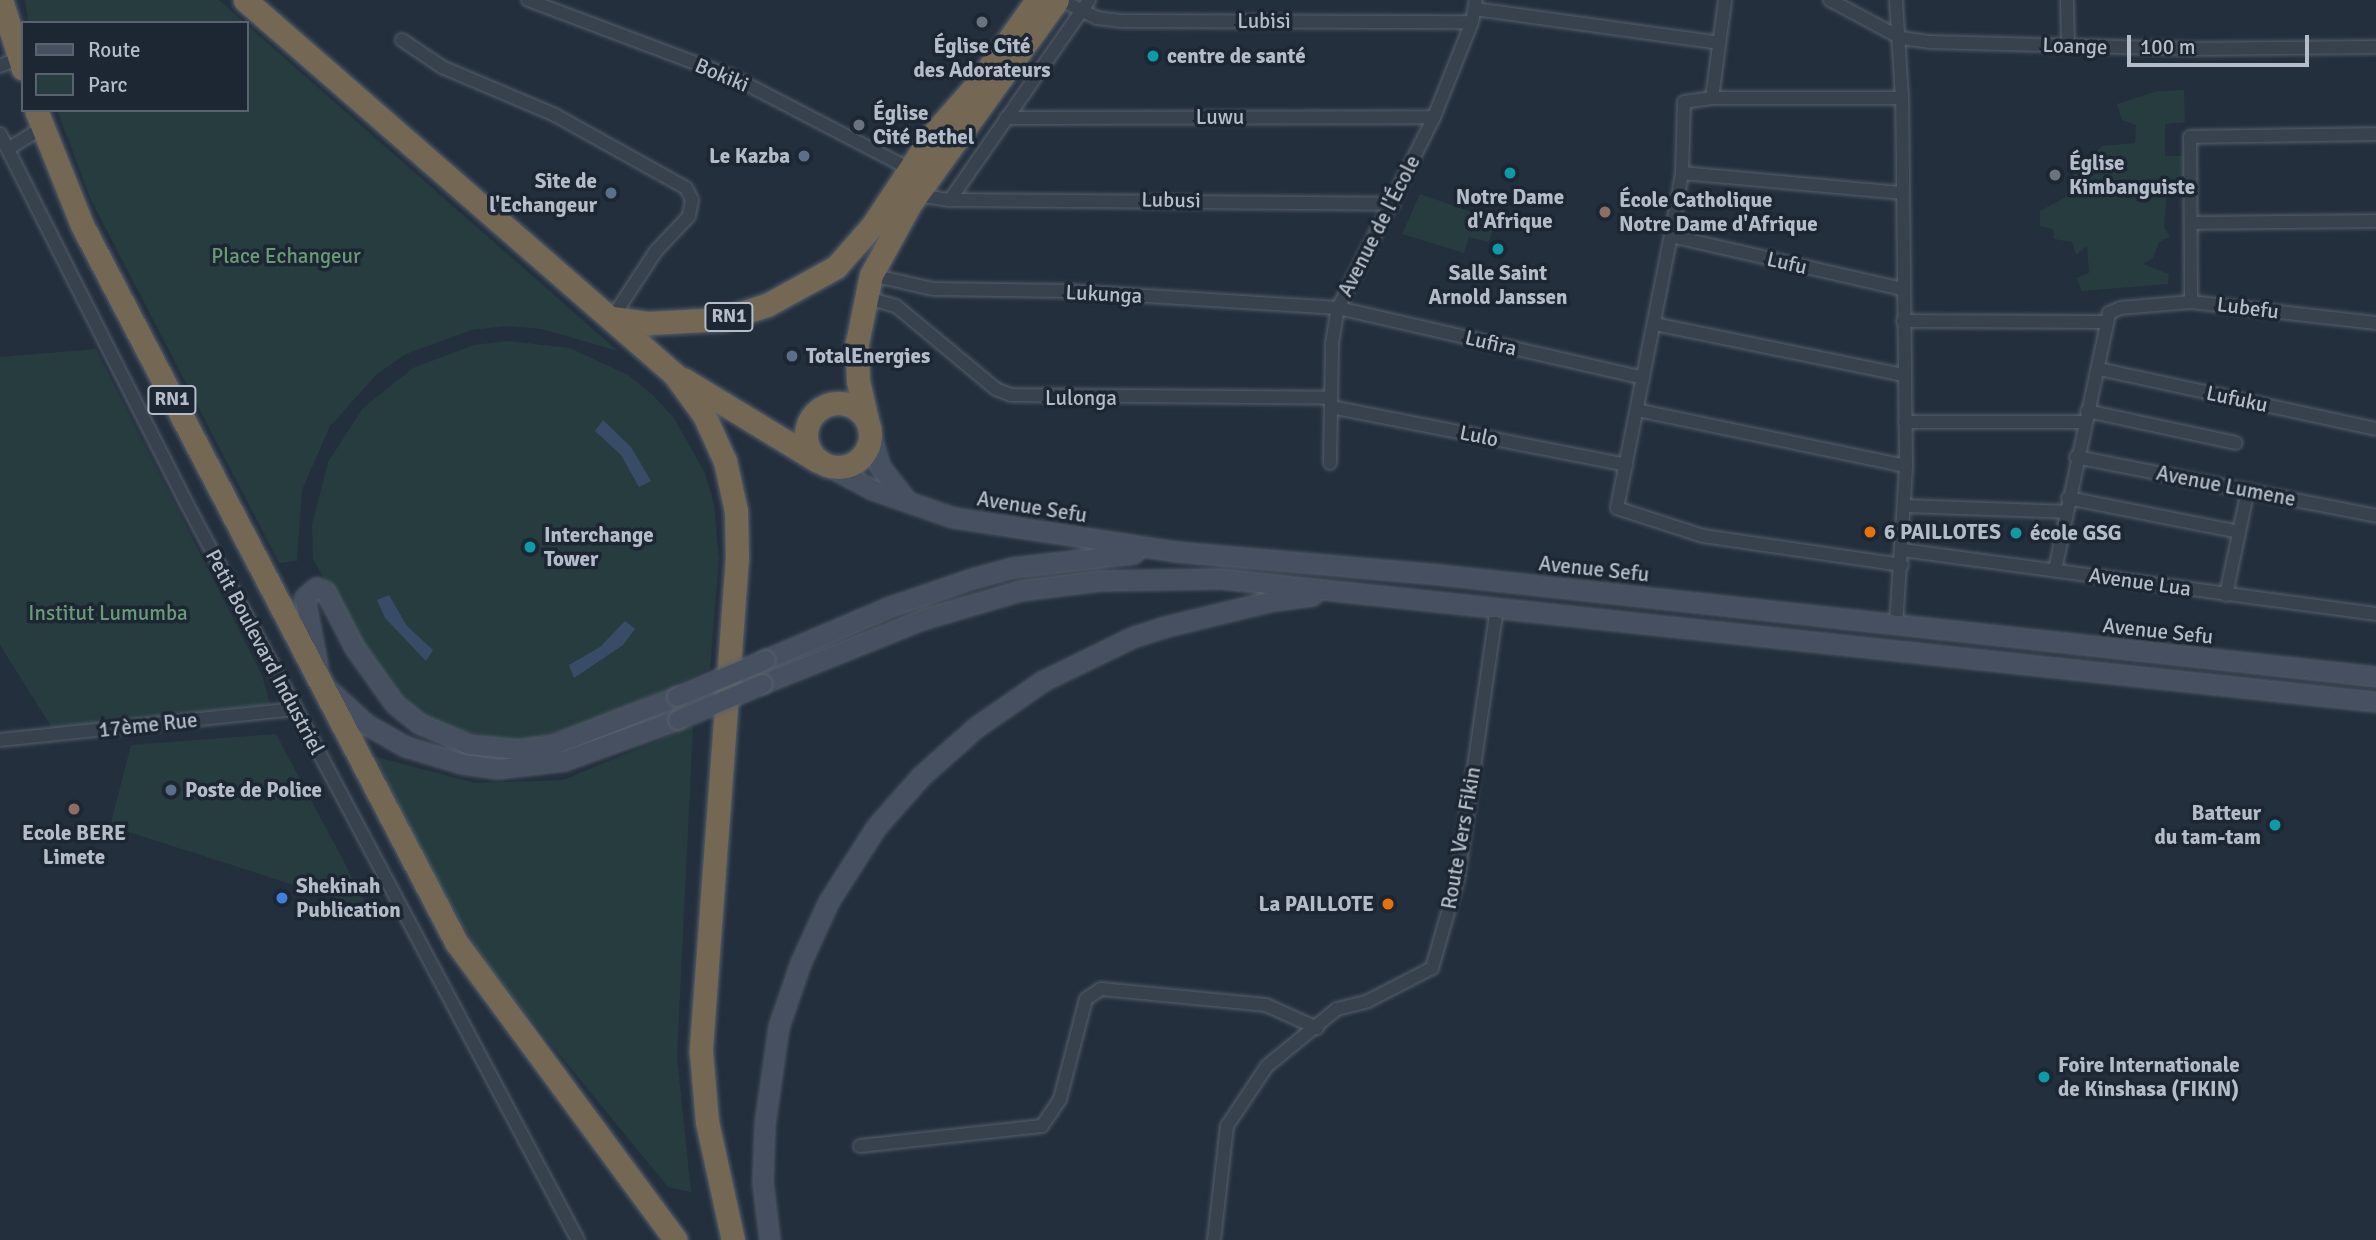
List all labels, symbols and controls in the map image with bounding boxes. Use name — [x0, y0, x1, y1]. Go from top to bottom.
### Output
street label: Lubisi — [1237, 8, 1291, 34]
marker: Église Cité des Adorateurs — [974, 14, 990, 30]
legend — [21, 21, 248, 112]
scale bar — [2131, 21, 2313, 65]
street label: Loange — [2042, 32, 2108, 60]
place label: Église Cité des Adorateurs — [913, 33, 1051, 83]
text: 100 m — [2140, 34, 2195, 60]
text: Route — [88, 37, 140, 63]
place label: centre de santé — [1167, 43, 1306, 69]
marker: centre de santé — [1145, 48, 1161, 64]
street label: Bokiki — [691, 52, 753, 98]
text: Parc — [88, 72, 127, 98]
place label: Église Cité Bethel — [873, 100, 974, 150]
street label: Luwu — [1196, 104, 1244, 130]
marker: Église Cité Bethel — [851, 117, 867, 133]
place label: Le Kazba — [709, 143, 790, 169]
marker: Le Kazba — [796, 148, 812, 164]
place label: Église Kimbanguiste — [2069, 150, 2195, 200]
street label: Avenue de l'École — [1333, 151, 1425, 301]
marker: Notre Dame d'Afrique — [1502, 165, 1518, 181]
marker: Église Kimbanguiste — [2047, 167, 2063, 183]
place label: Site de l'Echangeur — [489, 168, 597, 218]
place label: Notre Dame d'Afrique — [1456, 184, 1564, 234]
marker: Site de l'Echangeur — [603, 185, 619, 201]
street label: Lubusi — [1141, 187, 1201, 213]
place label: École Catholique Notre Dame d'Afrique — [1619, 187, 1818, 237]
marker: École Catholique Notre Dame d'Afrique — [1597, 204, 1613, 220]
marker: Salle Saint Arnold Janssen — [1490, 241, 1506, 257]
park label: Place Echangeur — [211, 243, 361, 269]
street label: Lufu — [1764, 246, 1810, 280]
place label: Salle Saint Arnold Janssen — [1429, 260, 1567, 310]
street label: Lukunga — [1065, 279, 1143, 309]
street label: Lubefu — [2216, 292, 2280, 324]
road number: RN1 — [703, 302, 755, 332]
street label: Lufira — [1463, 325, 1519, 361]
place label: TotalEnergies — [806, 343, 930, 369]
marker: TotalEnergies — [784, 348, 800, 364]
street label: Lufuku — [2204, 380, 2270, 418]
road number: RN1 — [146, 384, 198, 416]
street label: Lulonga — [1045, 385, 1117, 411]
street label: Lulo — [1458, 420, 1500, 452]
street label: Avenue Lumene — [2154, 460, 2298, 512]
street label: Avenue Sefu — [975, 486, 1089, 528]
place label: 6 PAILLOTES — [1884, 519, 2001, 545]
place label: école GSG — [2030, 520, 2122, 546]
place label: Interchange Tower — [544, 522, 654, 572]
marker: 6 PAILLOTES — [1862, 524, 1878, 540]
marker: école GSG — [2008, 525, 2024, 541]
marker: Interchange Tower — [522, 539, 538, 555]
street label: Petit Boulevard Industriel — [200, 545, 330, 759]
street label: Avenue Sefu — [1537, 551, 1651, 587]
street label: Avenue Lua — [2087, 562, 2193, 602]
park label: Institut Lumumba — [28, 600, 188, 626]
street label: Avenue Sefu — [2101, 613, 2215, 649]
street label: 17ème Rue — [97, 707, 199, 743]
street label: Route Vers Fikin — [1436, 765, 1486, 911]
place label: Poste de Police — [185, 777, 322, 803]
marker: Poste de Police — [163, 782, 179, 798]
place label: Batteur du tam-tam — [2154, 800, 2261, 850]
marker: Ecole BERE Limete — [66, 801, 82, 817]
marker: Batteur du tam-tam — [2267, 817, 2283, 833]
place label: Ecole BERE Limete — [22, 820, 126, 870]
place label: Shekinah Publication — [296, 873, 401, 923]
marker: Shekinah Publication — [274, 890, 290, 906]
place label: La PAILLOTE — [1258, 891, 1374, 917]
marker: La PAILLOTE — [1380, 896, 1396, 912]
place label: Foire Internationale de Kinshasa (FIKIN) — [2058, 1052, 2240, 1102]
marker: Foire Internationale de Kinshasa (FIKIN) — [2036, 1069, 2052, 1085]

